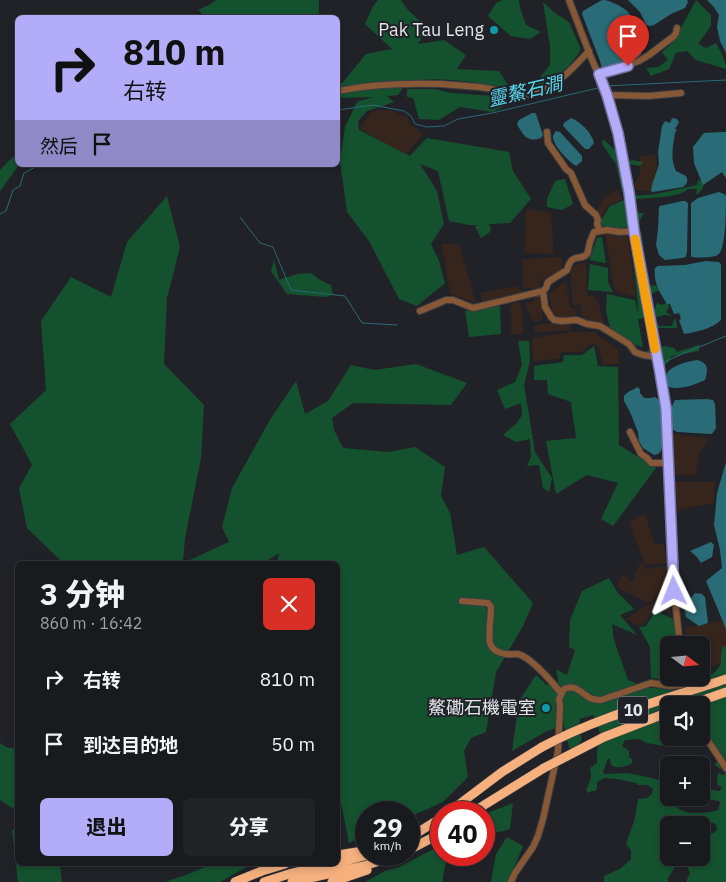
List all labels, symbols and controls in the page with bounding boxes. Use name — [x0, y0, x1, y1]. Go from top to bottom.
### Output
pin — [607, 15, 649, 66]
place label: Pak Tau Leng — [378, 18, 484, 41]
icon: arrive — [614, 22, 642, 50]
marker: Pak Tau Leng — [488, 24, 500, 36]
text: 810 m — [123, 29, 226, 75]
icon: right — [40, 35, 105, 100]
water label: 靈鰲石澗 — [485, 70, 568, 111]
text: 右转 — [123, 76, 167, 105]
icon: arrive — [88, 130, 116, 158]
text: 然后 — [40, 134, 78, 158]
position arrow — [647, 564, 699, 616]
text: 3 分钟 — [40, 574, 125, 613]
button: close — [263, 578, 315, 630]
text: 860 m · 16:42 — [40, 613, 142, 633]
north arrow — [660, 636, 710, 686]
map controls — [660, 636, 710, 866]
icon: right — [40, 665, 68, 693]
text: 810 m — [260, 667, 315, 691]
text: 右转 — [83, 668, 121, 692]
place label: 鰲磡石機電室 — [428, 696, 536, 719]
road number: 10 — [618, 696, 648, 724]
button: sound — [660, 696, 710, 746]
marker: 鰲磡石機電室 — [540, 702, 552, 714]
icon: arrive — [40, 730, 68, 758]
text: 50 m — [271, 732, 315, 756]
text: 到达目的地 — [83, 733, 178, 757]
button: + — [660, 756, 710, 806]
button: 退出 — [40, 798, 173, 856]
button: 分享 — [183, 798, 315, 856]
speed limit sign: 40 — [430, 801, 495, 866]
text: 29 — [372, 811, 403, 844]
button: − — [660, 816, 710, 866]
text: km/h — [373, 838, 402, 853]

